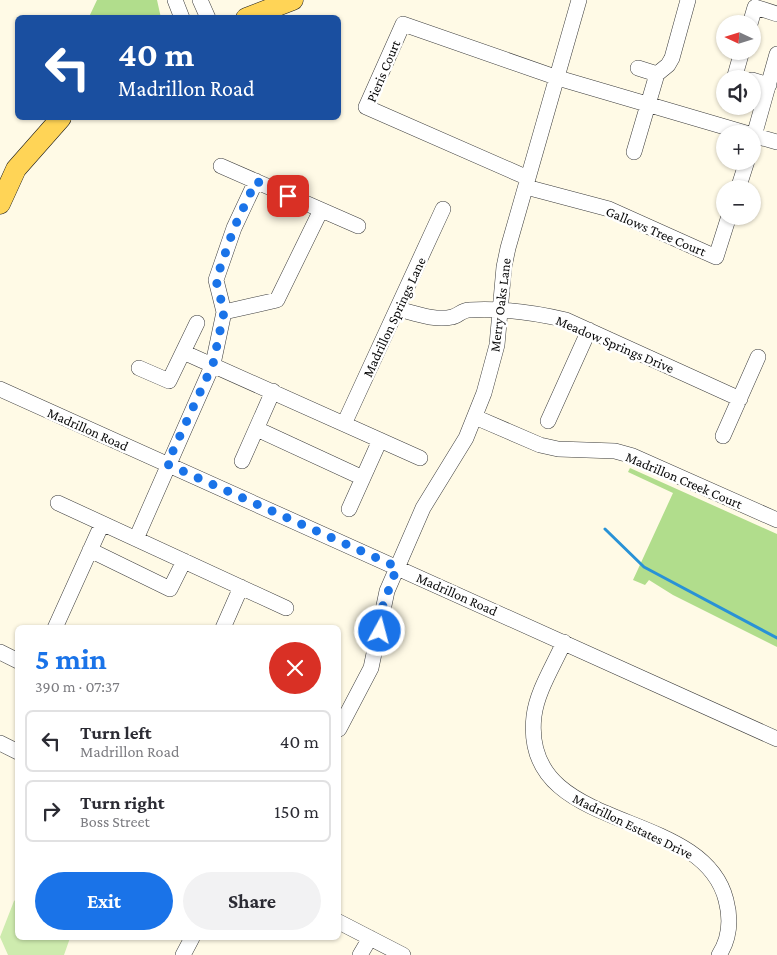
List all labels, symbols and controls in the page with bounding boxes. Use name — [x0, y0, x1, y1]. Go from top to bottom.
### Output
north arrow — [716, 15, 761, 60]
map controls — [716, 15, 761, 225]
icon: left — [35, 35, 100, 100]
text: 40 m — [118, 35, 195, 74]
street label: Pieris Court — [363, 37, 403, 104]
button: sound — [716, 70, 761, 115]
text: Madrillon Road — [118, 76, 255, 101]
button: + — [716, 125, 761, 170]
pin — [267, 175, 309, 217]
button: − — [716, 180, 761, 225]
icon: arrive — [274, 182, 302, 210]
street label: Gallows Tree Court — [603, 203, 709, 259]
street label: Madrillon Springs Lane — [359, 254, 429, 380]
street label: Merry Oaks Lane — [486, 257, 514, 353]
street label: Meadow Springs Drive — [554, 312, 676, 376]
street label: Madrillon Road — [45, 404, 132, 454]
street label: Madrillon Creek Court — [623, 448, 745, 512]
street label: Madrillon Road — [414, 569, 501, 619]
position arrow — [353, 604, 405, 656]
text: 5 min — [35, 642, 107, 675]
button: close — [269, 642, 321, 694]
text: 390 m · 07:37 — [35, 678, 120, 695]
text: Turn left — [80, 722, 152, 743]
icon: left — [37, 727, 65, 755]
text: 40 m — [280, 731, 319, 752]
text: Madrillon Road — [80, 743, 179, 760]
street label: Madrillon Estates Drive — [570, 790, 696, 862]
text: Turn right — [80, 792, 165, 813]
icon: right — [37, 797, 65, 825]
text: 150 m — [274, 801, 319, 822]
text: Boss Street — [80, 813, 150, 830]
button: Exit — [35, 872, 173, 930]
button: Share — [183, 872, 321, 930]

